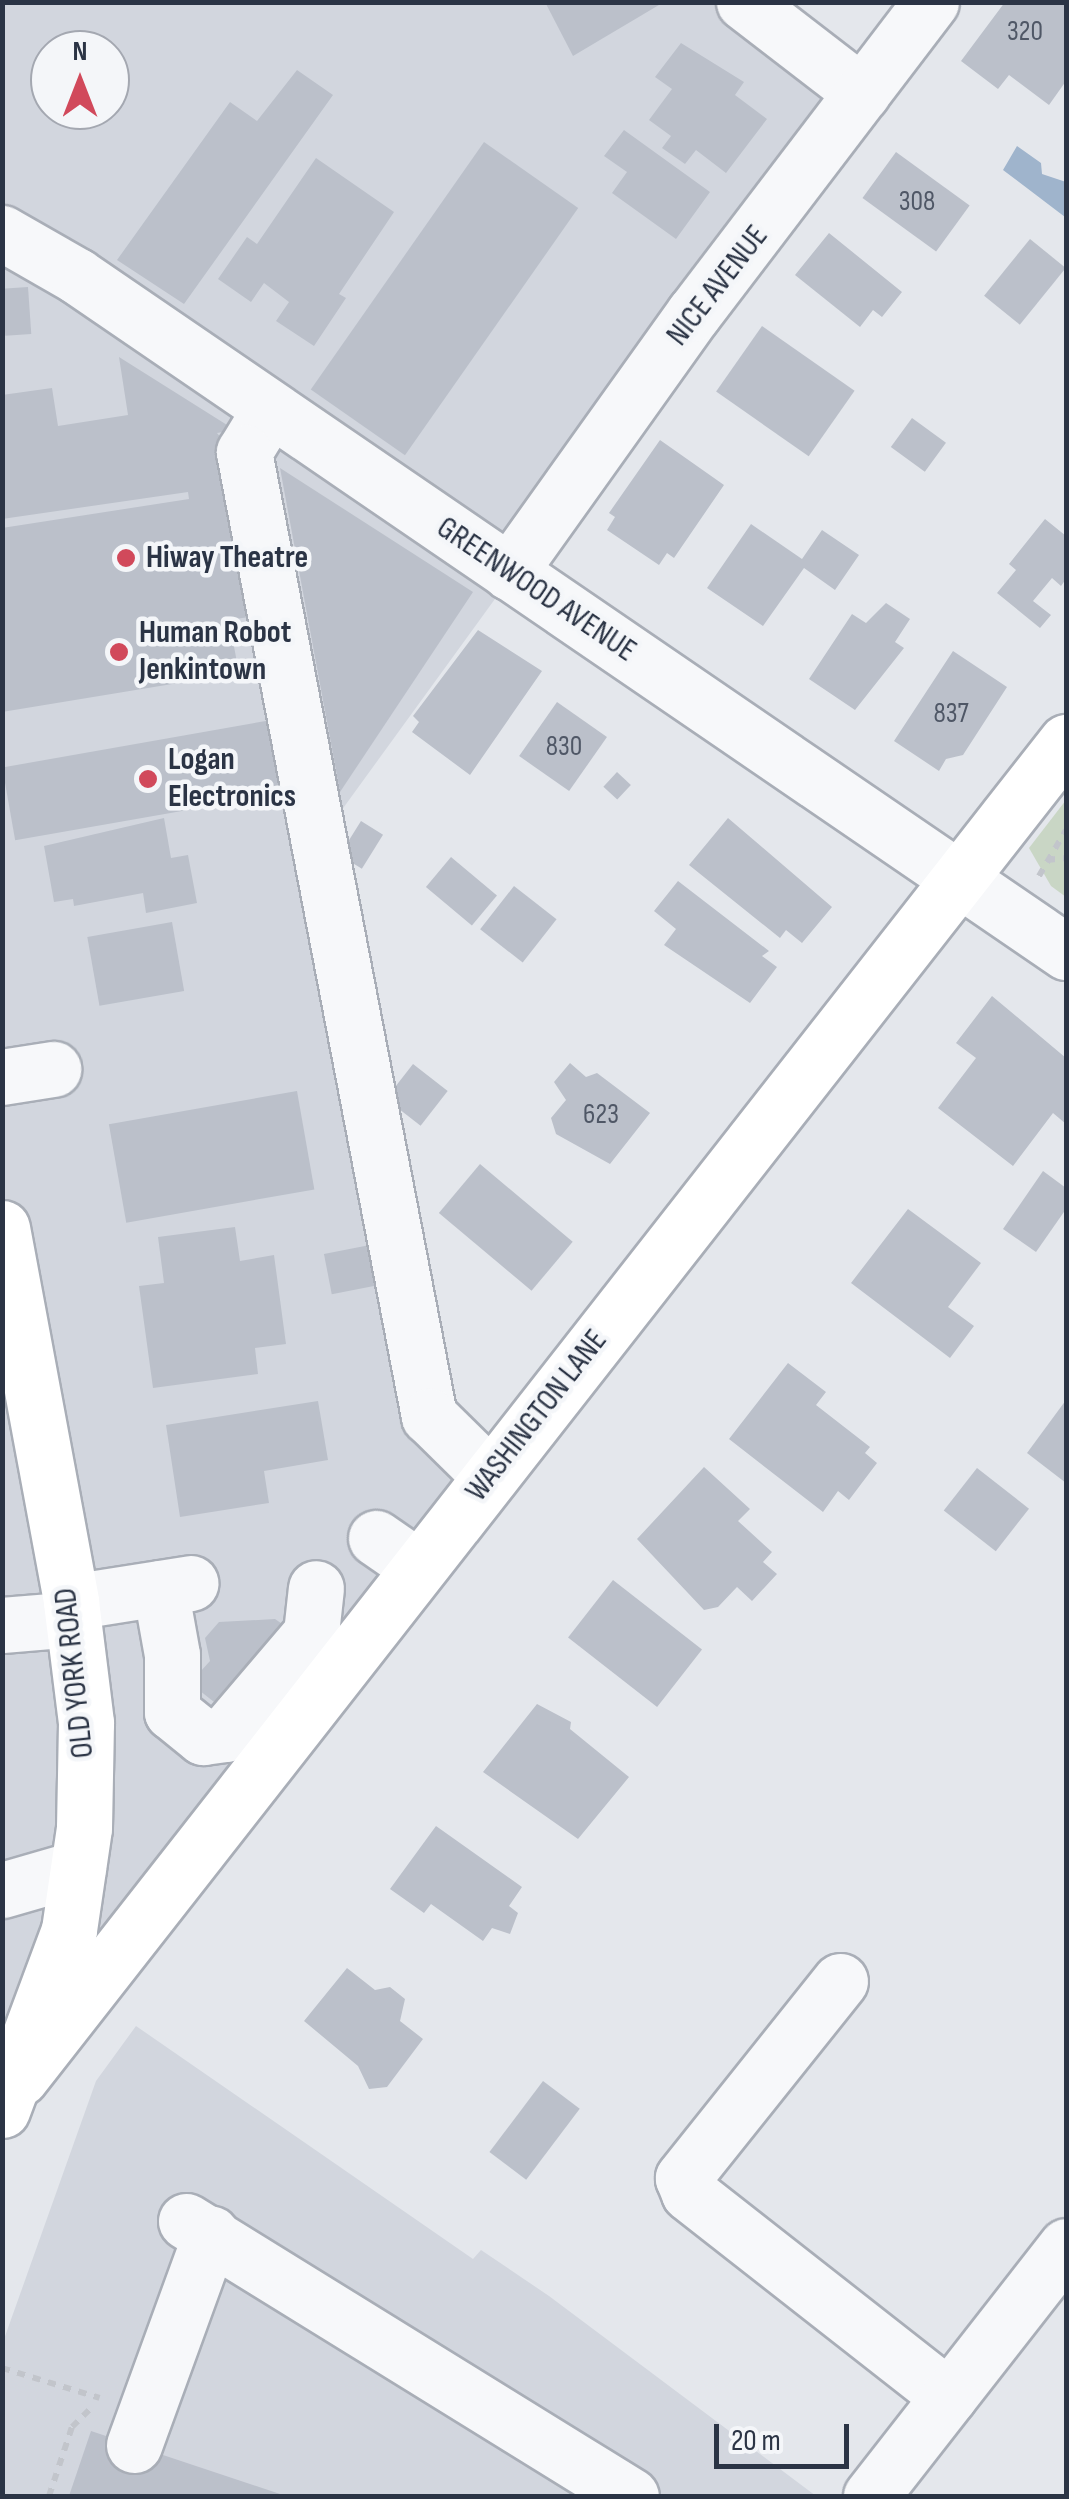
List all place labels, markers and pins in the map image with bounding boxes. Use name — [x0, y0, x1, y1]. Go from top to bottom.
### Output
place label: Hiway Theatre — [146, 539, 308, 577]
marker: Hiway Theatre — [115, 547, 137, 569]
place label: Human Robot Jenkintown — [139, 615, 291, 690]
marker: Human Robot Jenkintown — [108, 641, 130, 663]
place label: Logan Electronics — [168, 742, 296, 817]
marker: Logan Electronics — [137, 768, 159, 790]

